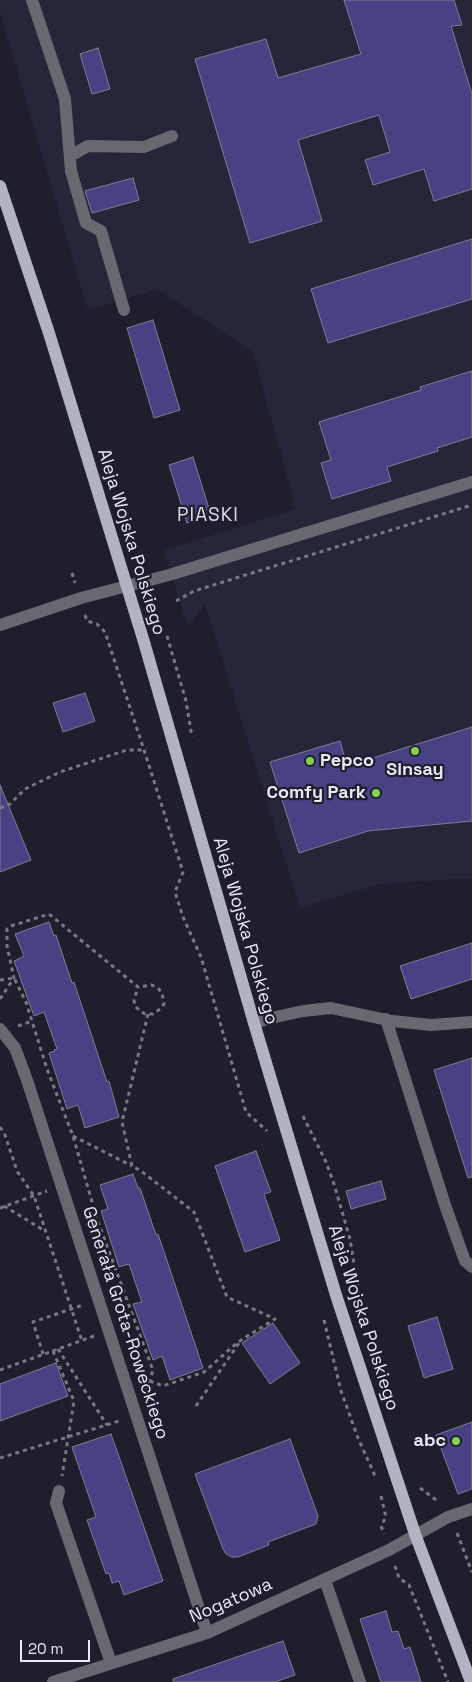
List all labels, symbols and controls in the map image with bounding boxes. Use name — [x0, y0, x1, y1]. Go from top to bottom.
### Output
street label: Aleja Wojska Polskiego — [92, 446, 170, 638]
district label: PIASKI — [176, 505, 240, 527]
marker: Sinsay — [409, 745, 421, 757]
place label: Pepco — [320, 750, 374, 772]
marker: Pepco — [304, 755, 316, 767]
place label: Sinsay — [386, 759, 444, 781]
place label: Comfy Park — [266, 782, 366, 804]
marker: Comfy Park — [370, 787, 382, 799]
street label: Aleja Wojska Polskiego — [208, 835, 282, 1027]
street label: Generała Grota-Roweckiego — [77, 1204, 173, 1442]
street label: Aleja Wojska Polskiego — [323, 1222, 403, 1414]
place label: abc — [414, 1430, 446, 1452]
marker: abc — [450, 1435, 462, 1447]
street label: Nogatowa — [186, 1574, 276, 1628]
scale bar — [22, 1630, 92, 1662]
text: 20 m — [28, 1639, 63, 1658]

